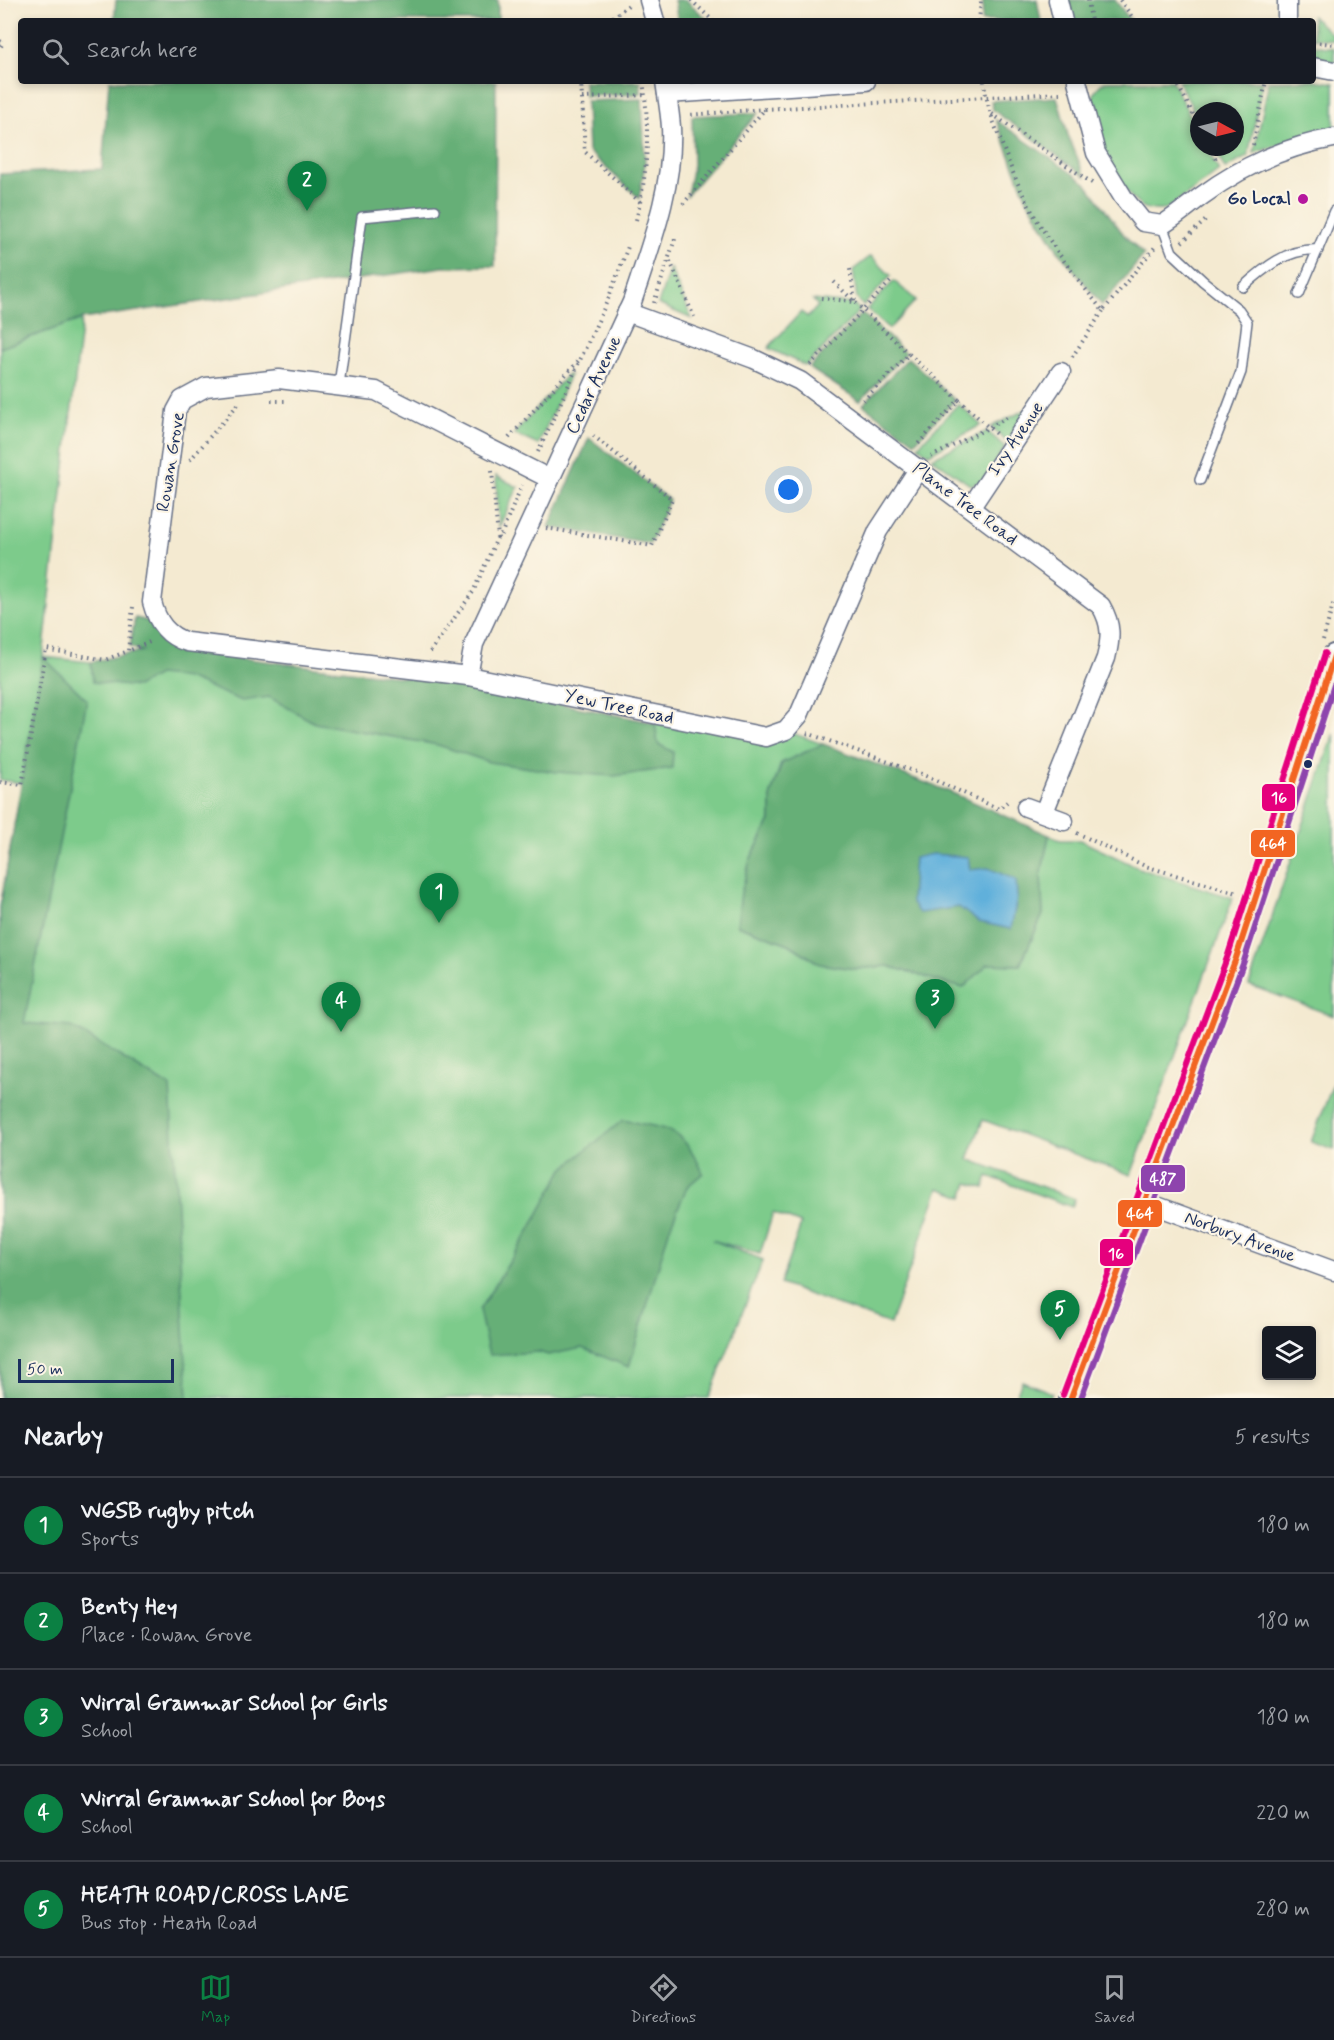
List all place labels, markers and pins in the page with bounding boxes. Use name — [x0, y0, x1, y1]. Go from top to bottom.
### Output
pin: 2 — [288, 162, 326, 211]
place label: Go Local — [1228, 187, 1291, 211]
marker: Go Local — [1296, 192, 1310, 206]
unlabelled marker — [1302, 758, 1314, 770]
pin: 1 — [420, 874, 458, 923]
pin: 3 — [916, 980, 954, 1029]
pin: 4 — [322, 982, 360, 1032]
pin: 5 — [1040, 1290, 1080, 1340]

